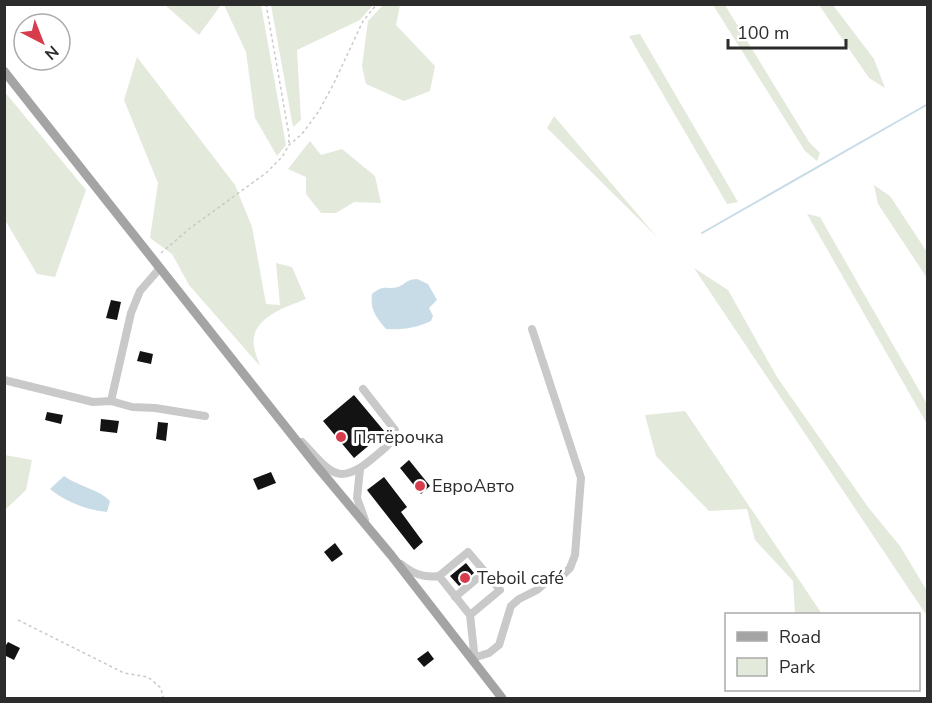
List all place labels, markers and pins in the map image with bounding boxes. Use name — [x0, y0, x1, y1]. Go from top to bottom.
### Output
place label: Пятёрочка — [353, 425, 444, 449]
marker: Пятёрочка — [334, 430, 348, 444]
place label: ЕвроАвто — [432, 474, 515, 498]
marker: ЕвроАвто — [413, 479, 427, 493]
place label: Teboil café — [477, 566, 564, 590]
marker: Teboil café — [458, 571, 472, 585]

